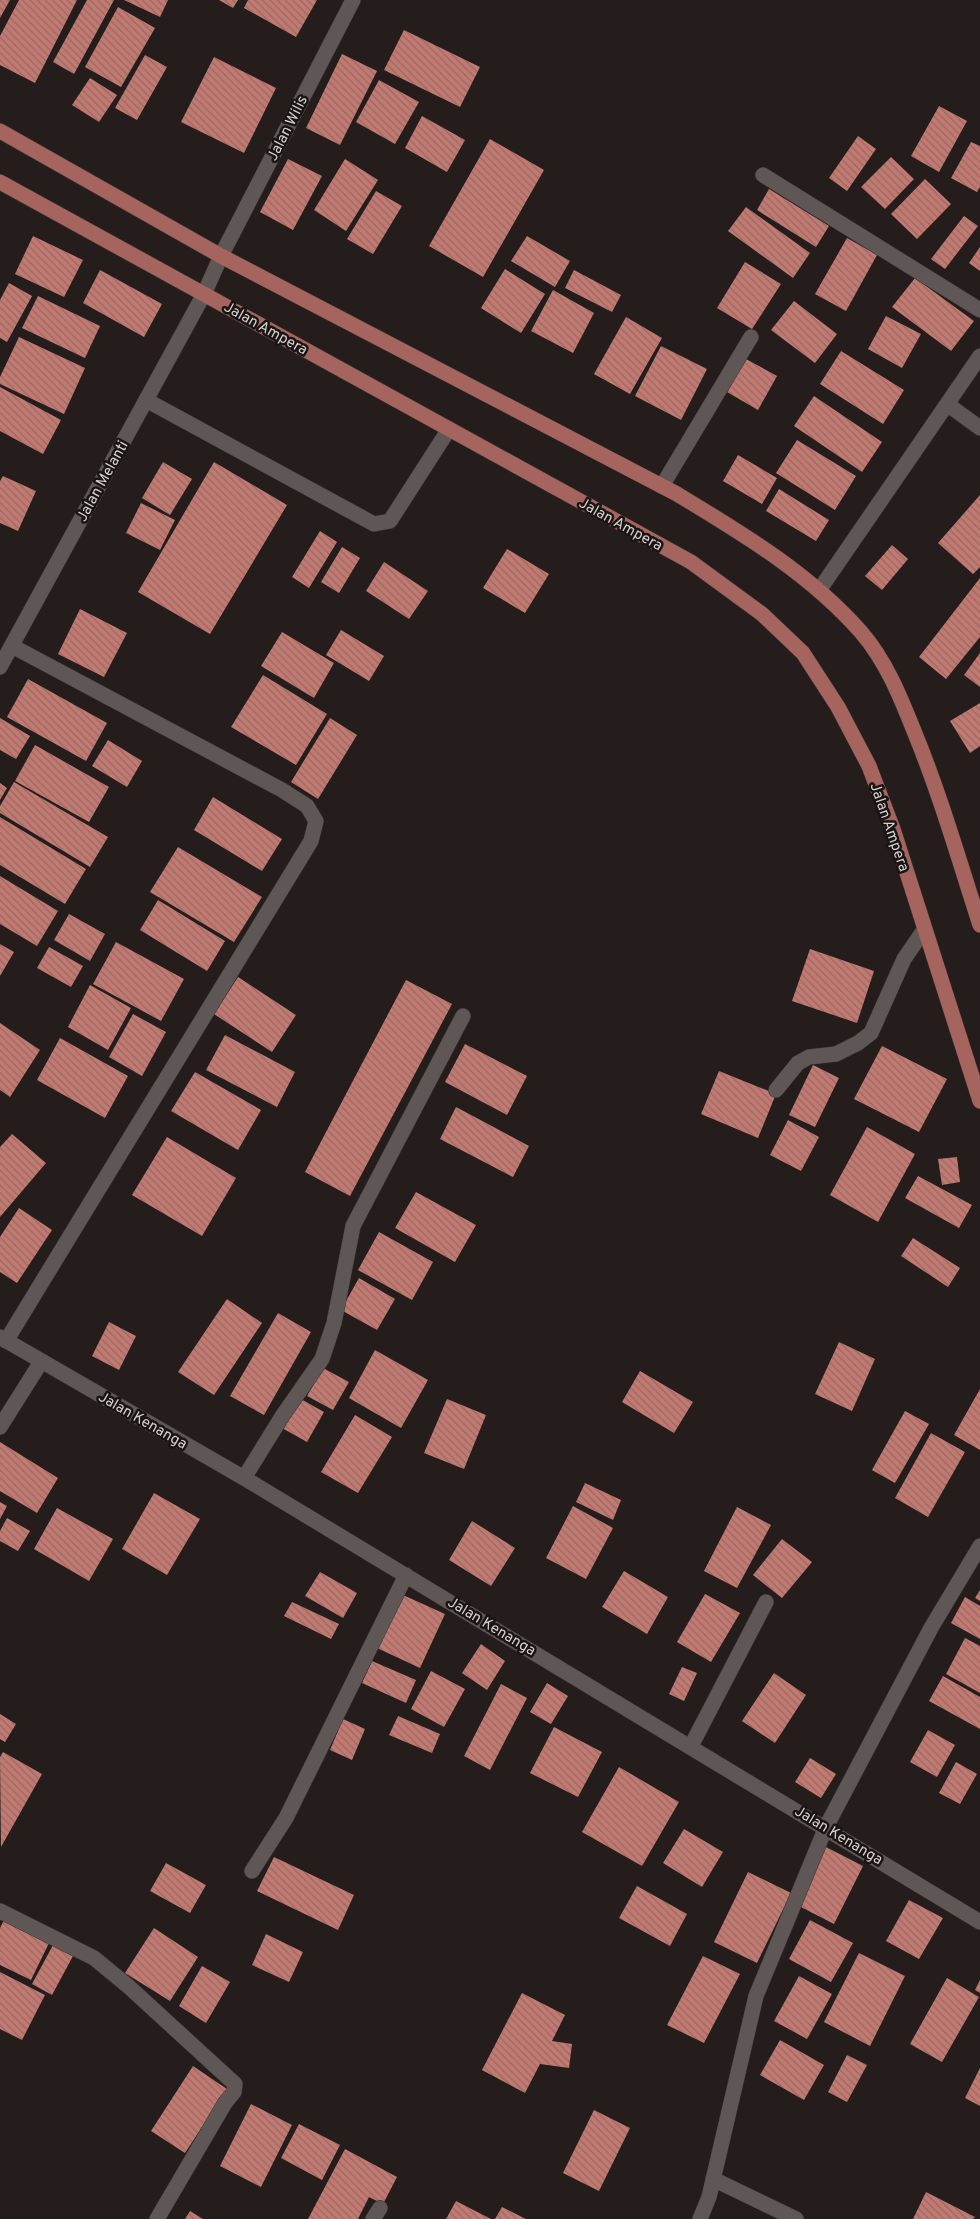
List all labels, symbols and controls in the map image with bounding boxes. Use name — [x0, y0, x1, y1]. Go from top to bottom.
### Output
street label: Jalan Wilis — [264, 93, 313, 165]
street label: Jalan Ampera — [220, 298, 311, 360]
street label: Jalan Melanti — [73, 438, 133, 526]
street label: Jalan Ampera — [575, 494, 666, 556]
street label: Jalan Ampera — [864, 780, 913, 875]
street label: Jalan Kenanga — [94, 1388, 190, 1454]
street label: Jalan Kenanga — [444, 1594, 539, 1661]
street label: Jalan Kenanga — [791, 1803, 886, 1870]

